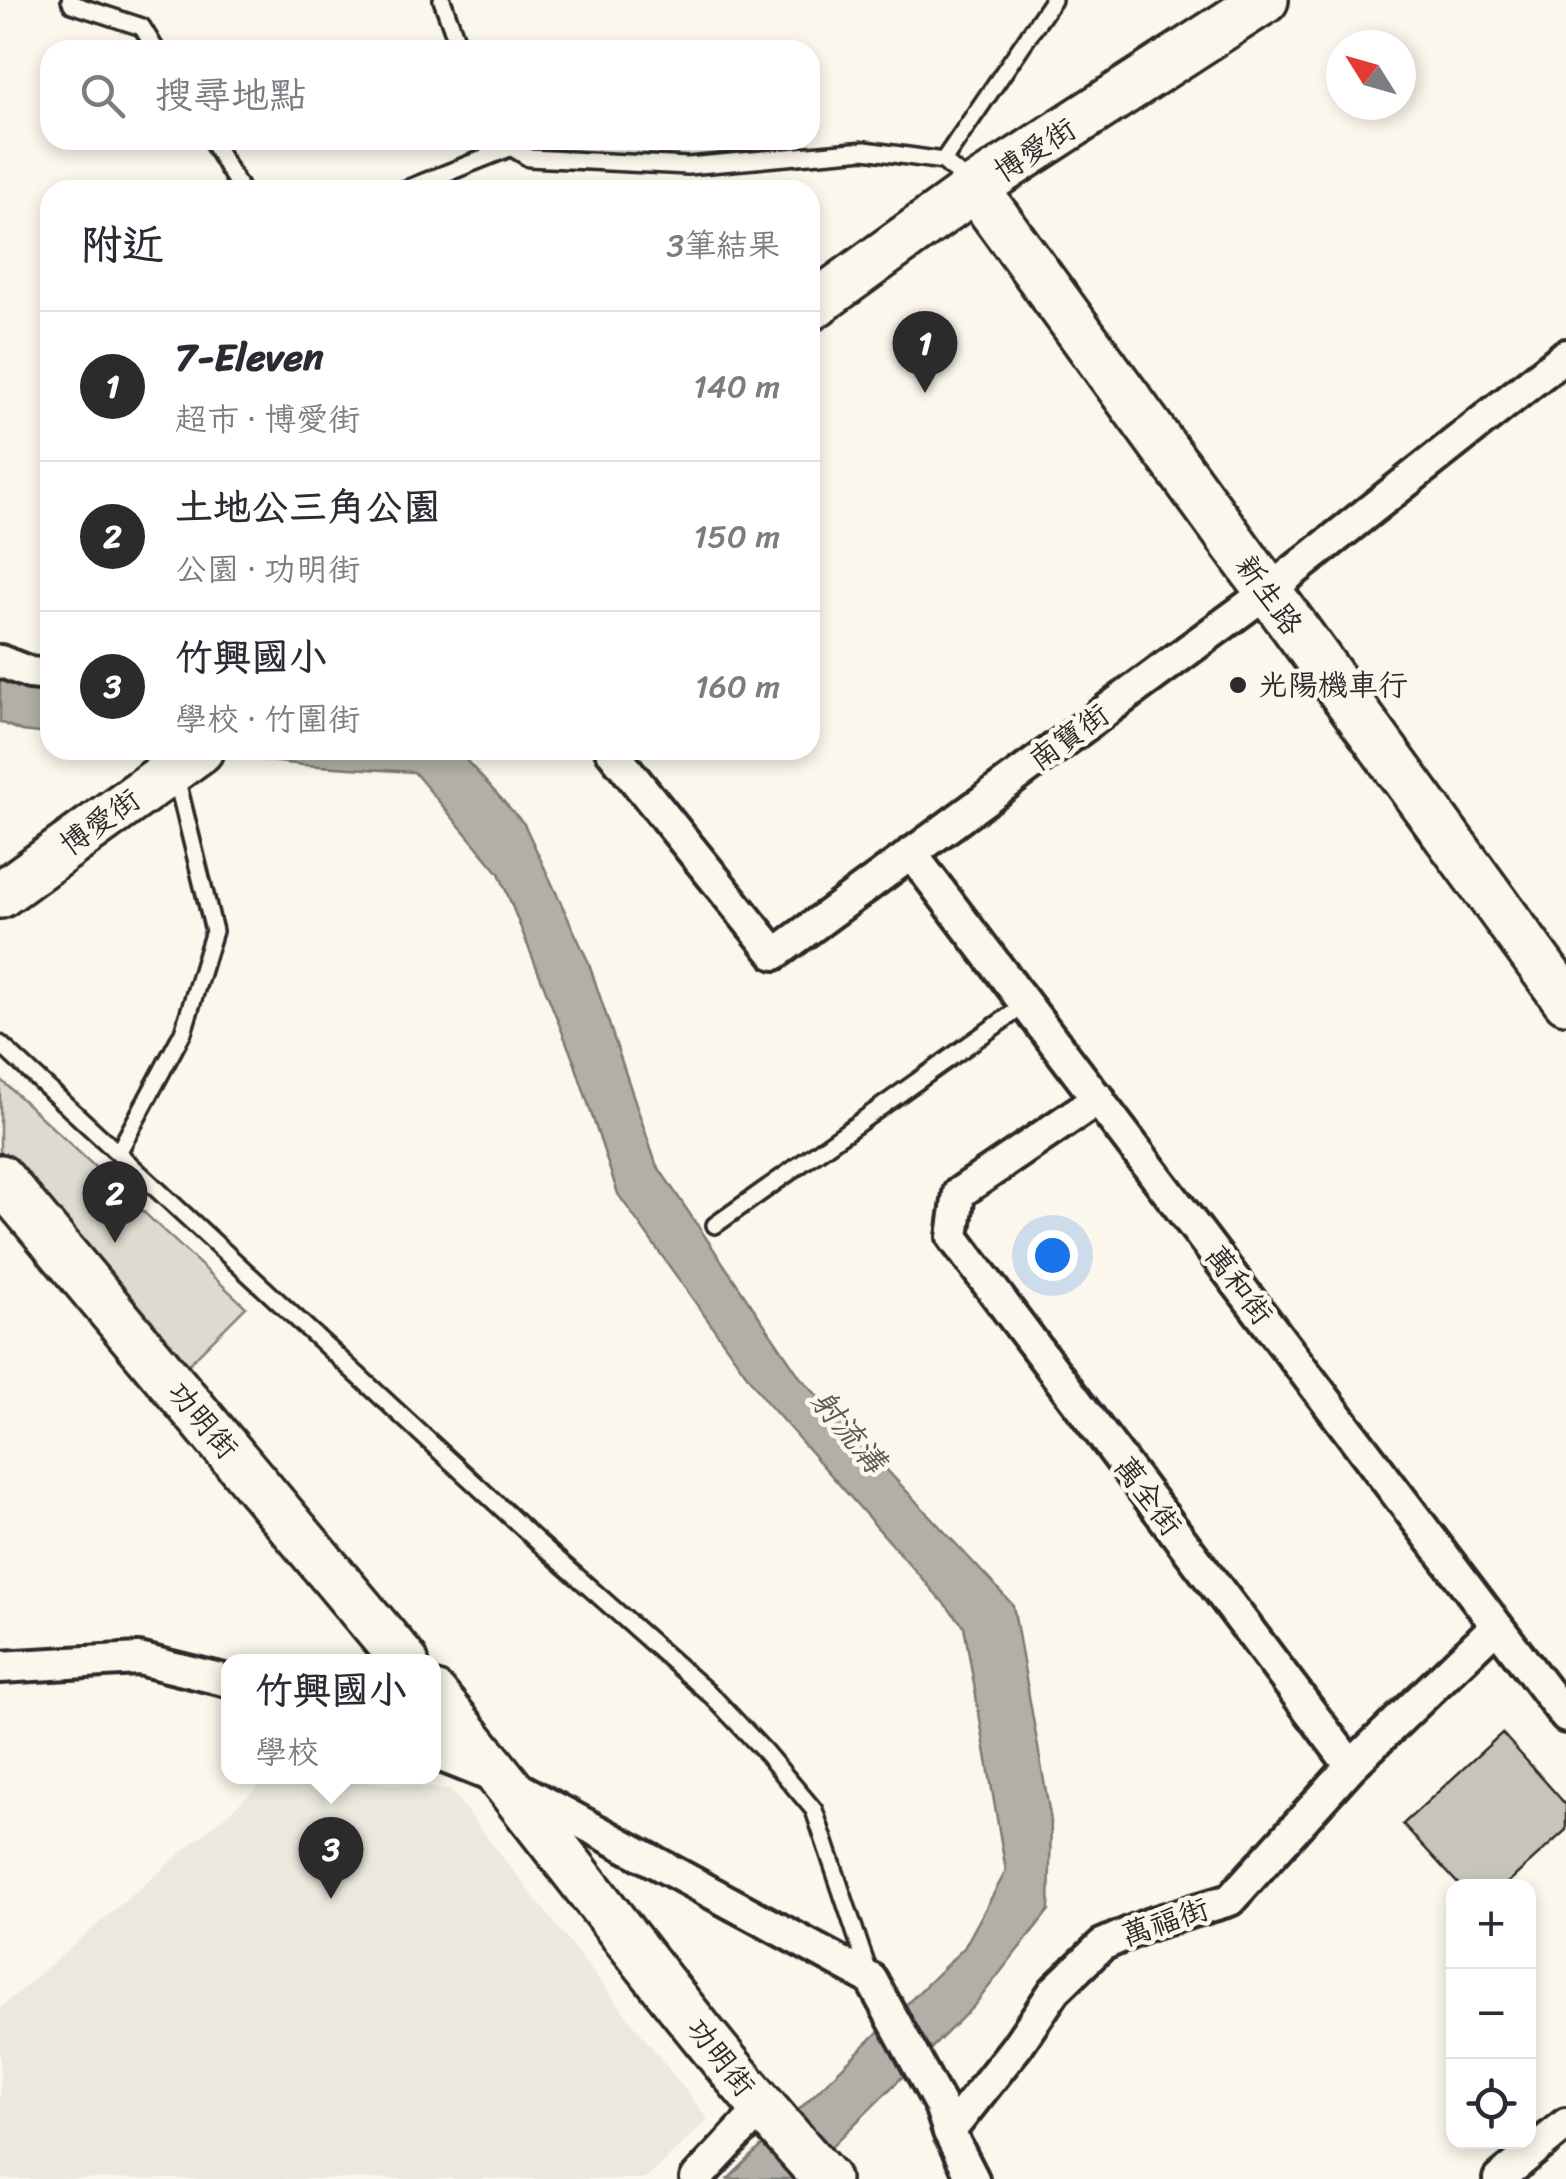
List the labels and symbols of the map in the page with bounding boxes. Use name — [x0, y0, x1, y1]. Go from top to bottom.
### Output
north arrow — [1326, 30, 1416, 120]
street label: 博愛街 — [983, 103, 1087, 197]
pin: 1 — [892, 310, 958, 393]
street label: 新生路 — [1221, 543, 1317, 647]
place label: 光陽機車行 — [1258, 658, 1408, 712]
marker: 光陽機車行 — [1227, 674, 1249, 696]
street label: 南寶街 — [1017, 689, 1121, 785]
street label: 博愛街 — [48, 774, 152, 870]
pin: 2 — [82, 1160, 148, 1243]
your location — [1027, 1230, 1078, 1281]
street label: 萬和街 — [1190, 1233, 1288, 1337]
street label: 功明街 — [153, 1368, 253, 1472]
water label: 射流溝 — [796, 1376, 903, 1489]
street label: 萬全街 — [1099, 1444, 1197, 1548]
pin: 3 — [298, 1816, 364, 1899]
street label: 萬福街 — [1114, 1882, 1216, 1962]
street label: 功明街 — [672, 2005, 770, 2109]

